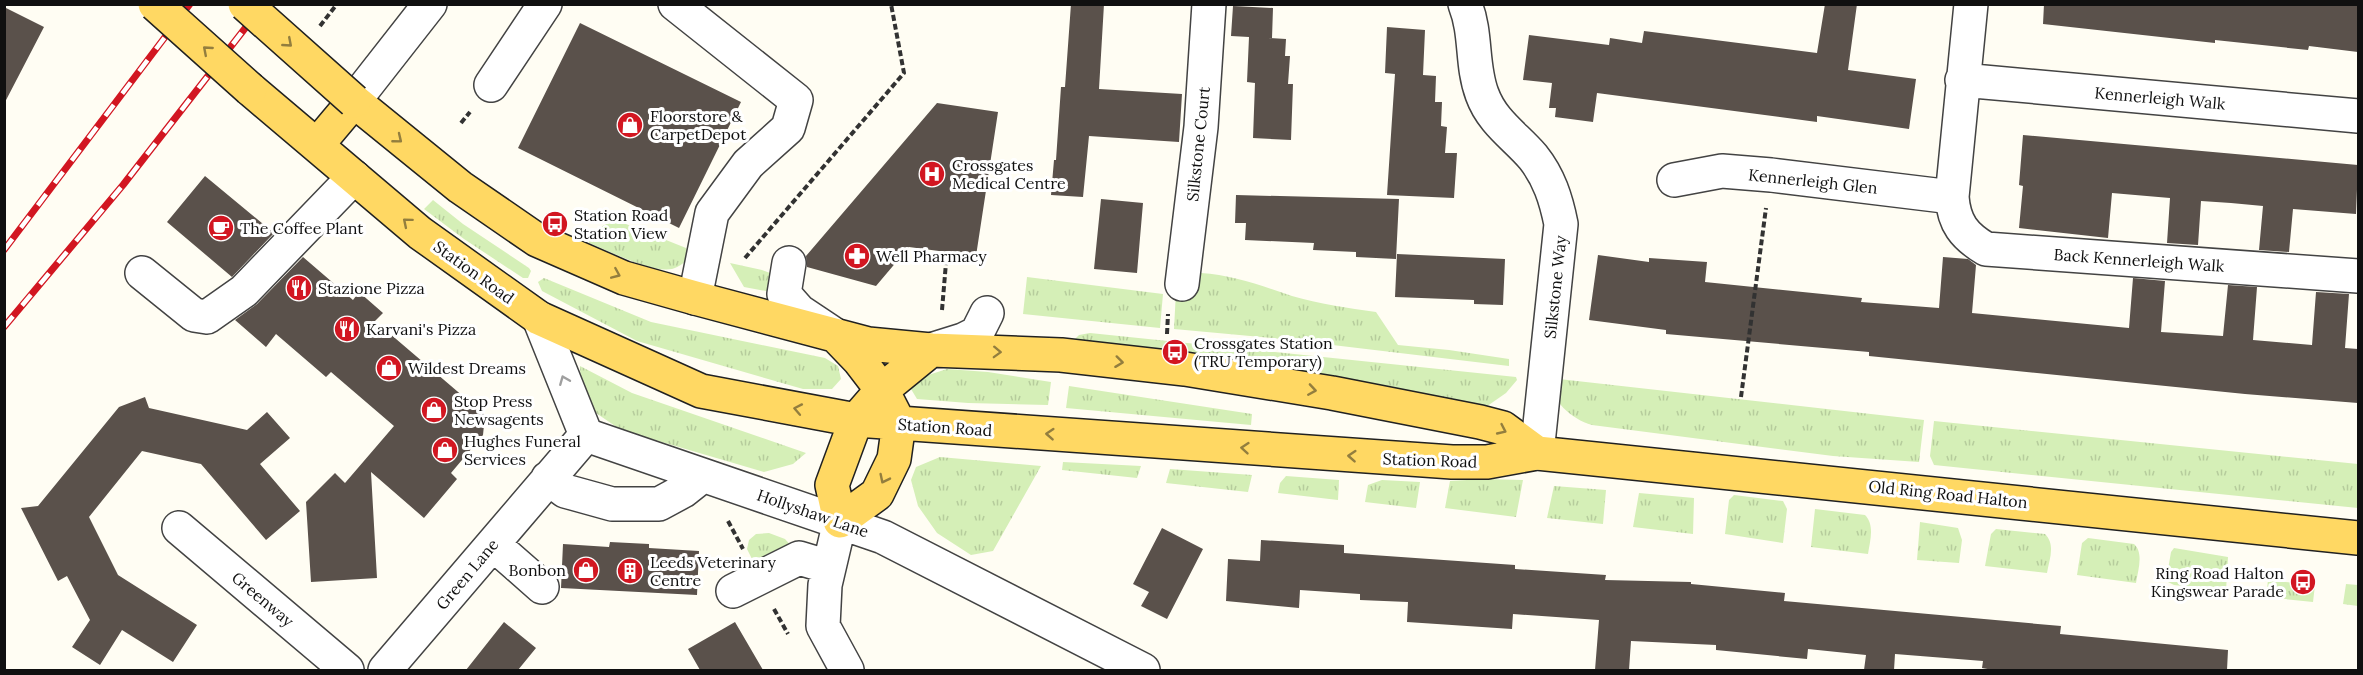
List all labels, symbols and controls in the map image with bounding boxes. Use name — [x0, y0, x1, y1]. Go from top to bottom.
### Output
one-way arrow — [281, 36, 292, 47]
one-way arrow — [203, 46, 213, 57]
street label: Kennerleigh Walk — [2094, 82, 2227, 114]
street label: Silkstone Court — [1182, 85, 1214, 202]
place label: Floorstore & CarpetDepot — [650, 106, 747, 144]
shop icon: Floorstore & CarpetDepot — [615, 110, 645, 140]
one-way arrow — [392, 131, 403, 142]
place label: Crossgates Medical Centre — [952, 155, 1066, 193]
hospital icon: Crossgates Medical Centre — [917, 159, 947, 189]
street label: Kennerleigh Glen — [1747, 164, 1879, 198]
place label: Station Road Station View — [574, 205, 669, 243]
bus stop icon: Station Road Station View — [540, 209, 570, 239]
cafe icon: The Coffee Plant — [206, 213, 236, 243]
place label: The Coffee Plant — [240, 218, 364, 238]
one-way arrow — [403, 218, 414, 229]
street label: Silkstone Way — [1540, 234, 1570, 340]
street label: Station Road — [430, 236, 518, 308]
pharmacy icon: Well Pharmacy — [842, 241, 872, 271]
street label: Back Kennerleigh Walk — [2053, 244, 2225, 276]
place label: Well Pharmacy — [876, 246, 987, 266]
one-way arrow — [610, 267, 621, 279]
restaurant icon: Stazione Pizza — [284, 273, 314, 303]
place label: Stazione Pizza — [318, 278, 425, 298]
restaurant icon: Karvani's Pizza — [332, 314, 362, 344]
place label: Karvani's Pizza — [366, 319, 476, 339]
place label: Crossgates Station (TRU Temporary) — [1194, 333, 1333, 372]
bus stop icon: Crossgates Station (TRU Temporary) — [1160, 337, 1190, 367]
one-way arrow — [992, 346, 1001, 358]
shop icon: Wildest Dreams — [374, 353, 404, 383]
one-way arrow — [1115, 355, 1124, 368]
place label: Wildest Dreams — [408, 358, 526, 378]
one-way arrow — [559, 376, 571, 387]
one-way arrow — [1307, 383, 1317, 396]
place label: Stop Press Newsagents — [454, 391, 544, 429]
shop icon: Stop Press Newsagents — [419, 395, 449, 425]
one-way arrow — [794, 403, 804, 416]
street label: Station Road — [897, 414, 993, 440]
one-way arrow — [1496, 422, 1507, 434]
one-way arrow — [1046, 428, 1055, 441]
place label: Hughes Funeral Services — [464, 431, 581, 469]
shop icon: Hughes Funeral Services — [430, 435, 460, 465]
one-way arrow — [1240, 442, 1249, 455]
street label: Station Road — [1382, 448, 1478, 472]
one-way arrow — [1348, 449, 1357, 462]
one-way arrow — [880, 473, 892, 484]
street label: Old Ring Road Halton — [1868, 476, 2029, 512]
street label: Hollyshaw Lane — [755, 485, 872, 542]
street label: Green Lane — [432, 534, 503, 614]
place label: Leeds Veterinary Centre — [650, 552, 776, 590]
shop icon: Bonbon — [571, 555, 601, 585]
building icon: Leeds Veterinary Centre — [615, 556, 645, 586]
place label: Bonbon — [509, 560, 566, 580]
place label: Ring Road Halton Kingswear Parade — [2151, 563, 2284, 601]
street label: Greenway — [228, 567, 299, 631]
bus stop icon: Ring Road Halton Kingswear Parade — [2288, 567, 2318, 597]

